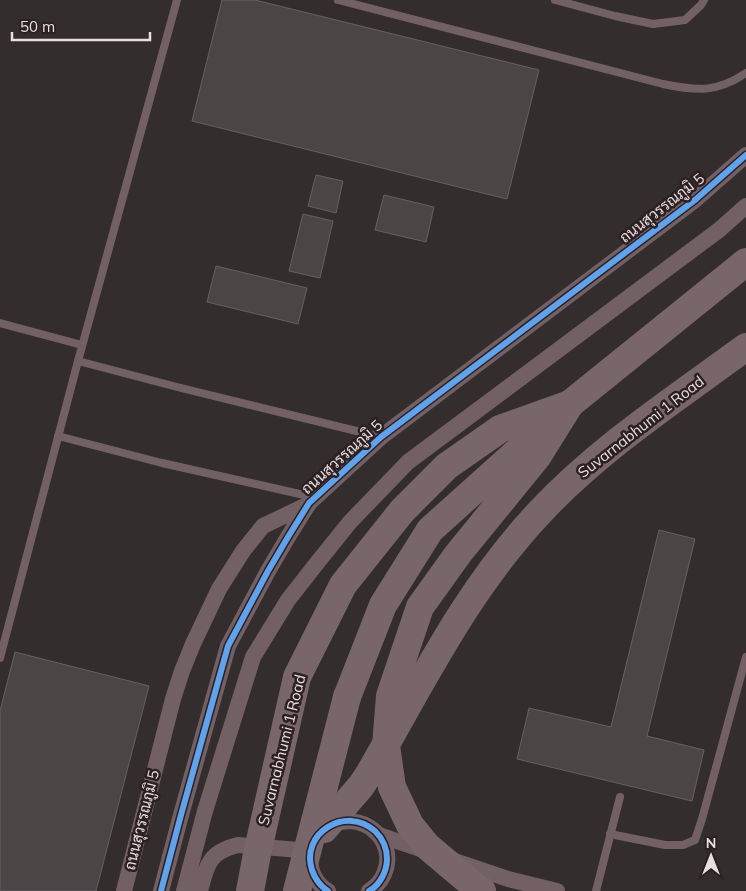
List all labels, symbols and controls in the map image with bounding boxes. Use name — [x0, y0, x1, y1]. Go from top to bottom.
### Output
scale bar — [12, 10, 150, 42]
text: 50 m — [20, 17, 55, 36]
street label: ถนนสุวรรณภูมิ 5 — [615, 169, 709, 248]
street label: Suvarnabhumi 1 Road — [574, 371, 708, 482]
street label: ถนนสุวรรณภูมิ 5 — [297, 415, 387, 499]
street label: Suvarnabhumi 1 Road — [254, 672, 309, 827]
street label: ถนนสุวรรณภูมิ 5 — [120, 768, 165, 872]
north arrow — [686, 831, 736, 881]
text: N — [706, 834, 716, 852]

